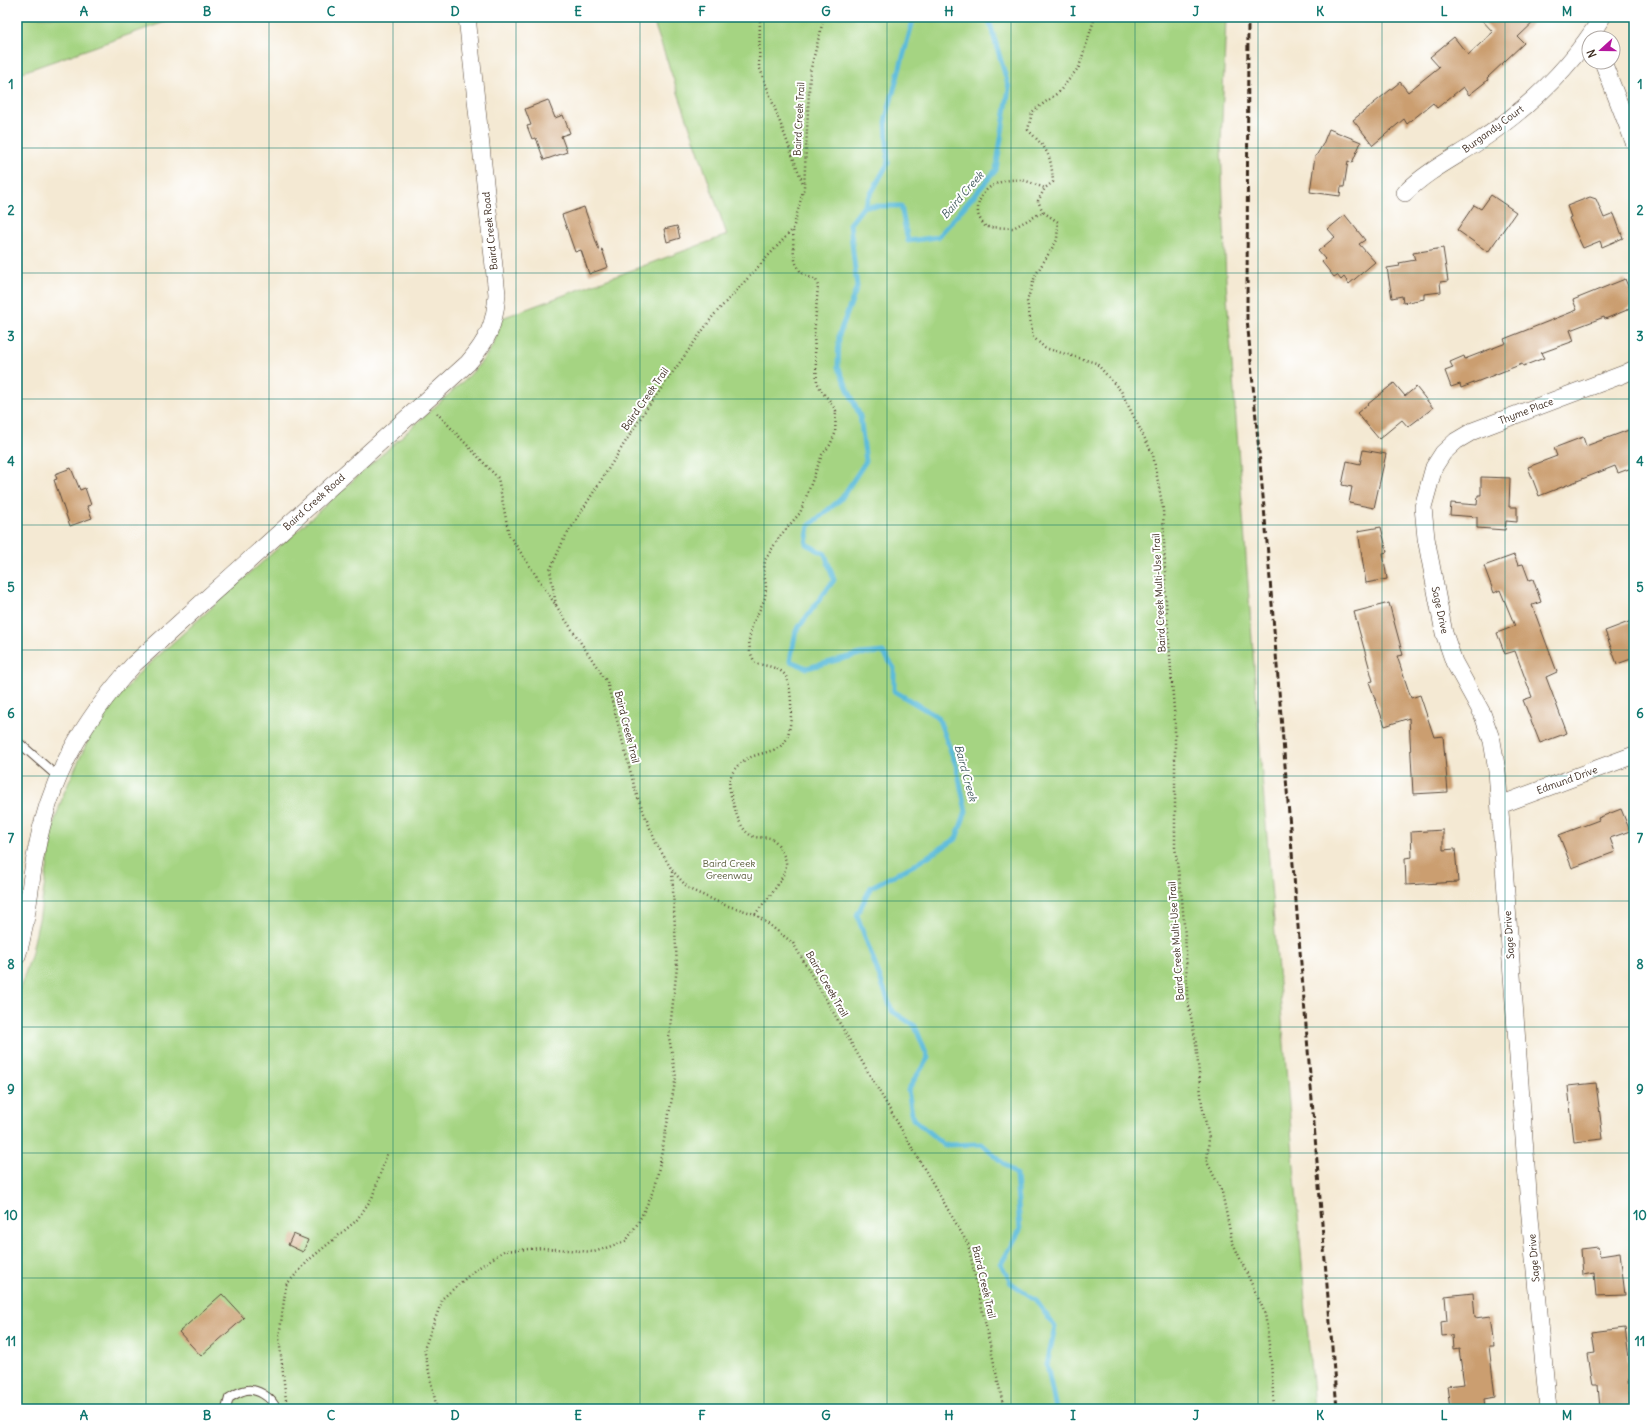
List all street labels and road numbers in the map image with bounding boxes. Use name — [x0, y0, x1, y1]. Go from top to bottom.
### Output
street label: Baird Creek Trail — [791, 82, 807, 156]
street label: Burgandy Court — [1460, 102, 1527, 156]
street label: Baird Creek Road — [479, 191, 501, 271]
street label: Baird Creek Trail — [618, 365, 672, 433]
street label: Thyme Place — [1497, 395, 1555, 427]
street label: Baird Creek Road — [280, 471, 348, 533]
street label: Baird Creek Multi-Use Trail — [1149, 533, 1169, 653]
street label: Sage Drive — [1429, 585, 1451, 635]
street label: Baird Creek Trail — [612, 690, 642, 764]
street label: Edmund Drive — [1535, 763, 1599, 797]
street label: Baird Creek Multi-Use Trail — [1165, 881, 1187, 1001]
street label: Sage Drive — [1501, 910, 1517, 960]
street label: Baird Creek Trail — [803, 949, 851, 1019]
street label: Sage Drive — [1525, 1233, 1543, 1283]
street label: Baird Creek Trail — [969, 1244, 999, 1320]

